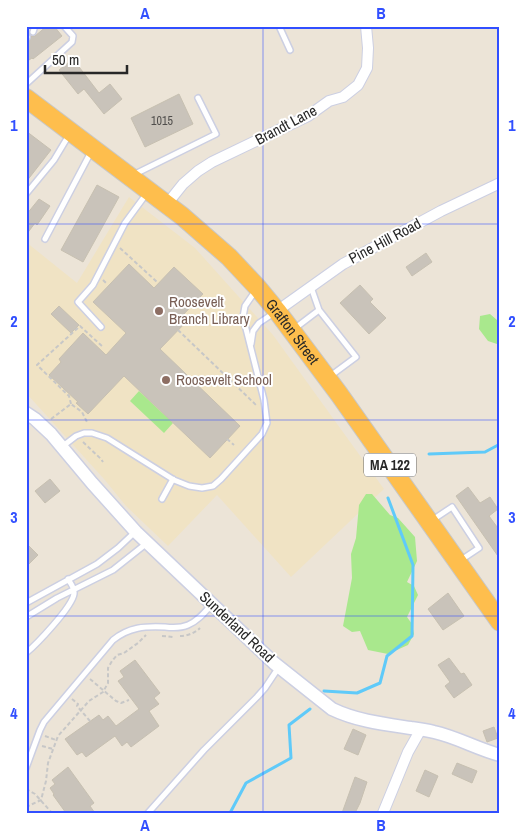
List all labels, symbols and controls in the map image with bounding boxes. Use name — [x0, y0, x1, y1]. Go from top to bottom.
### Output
text: A — [140, 2, 150, 24]
text: B — [376, 2, 386, 24]
scale bar — [45, 42, 128, 74]
text: 50 m — [52, 49, 79, 70]
street label: Brandt Lane — [251, 99, 320, 150]
house number: 1015 — [151, 113, 173, 129]
text: 1 — [10, 114, 18, 136]
text: 1 — [508, 114, 516, 136]
street label: Pine Hill Road — [345, 213, 425, 268]
place label: Roosevelt Branch Library — [169, 291, 251, 329]
street label: Grafton Street — [261, 294, 325, 369]
marker: Roosevelt Branch Library — [153, 305, 165, 317]
text: 2 — [10, 310, 18, 332]
text: 2 — [508, 310, 516, 332]
place label: Roosevelt School — [176, 369, 272, 390]
marker: Roosevelt School — [160, 374, 172, 386]
road number: MA 122 — [364, 454, 416, 476]
text: 3 — [10, 506, 18, 528]
text: 3 — [508, 506, 516, 528]
street label: Sunderland Road — [195, 586, 280, 667]
text: 4 — [10, 702, 18, 724]
text: 4 — [508, 702, 516, 724]
text: A — [140, 814, 150, 836]
text: B — [376, 814, 386, 836]

